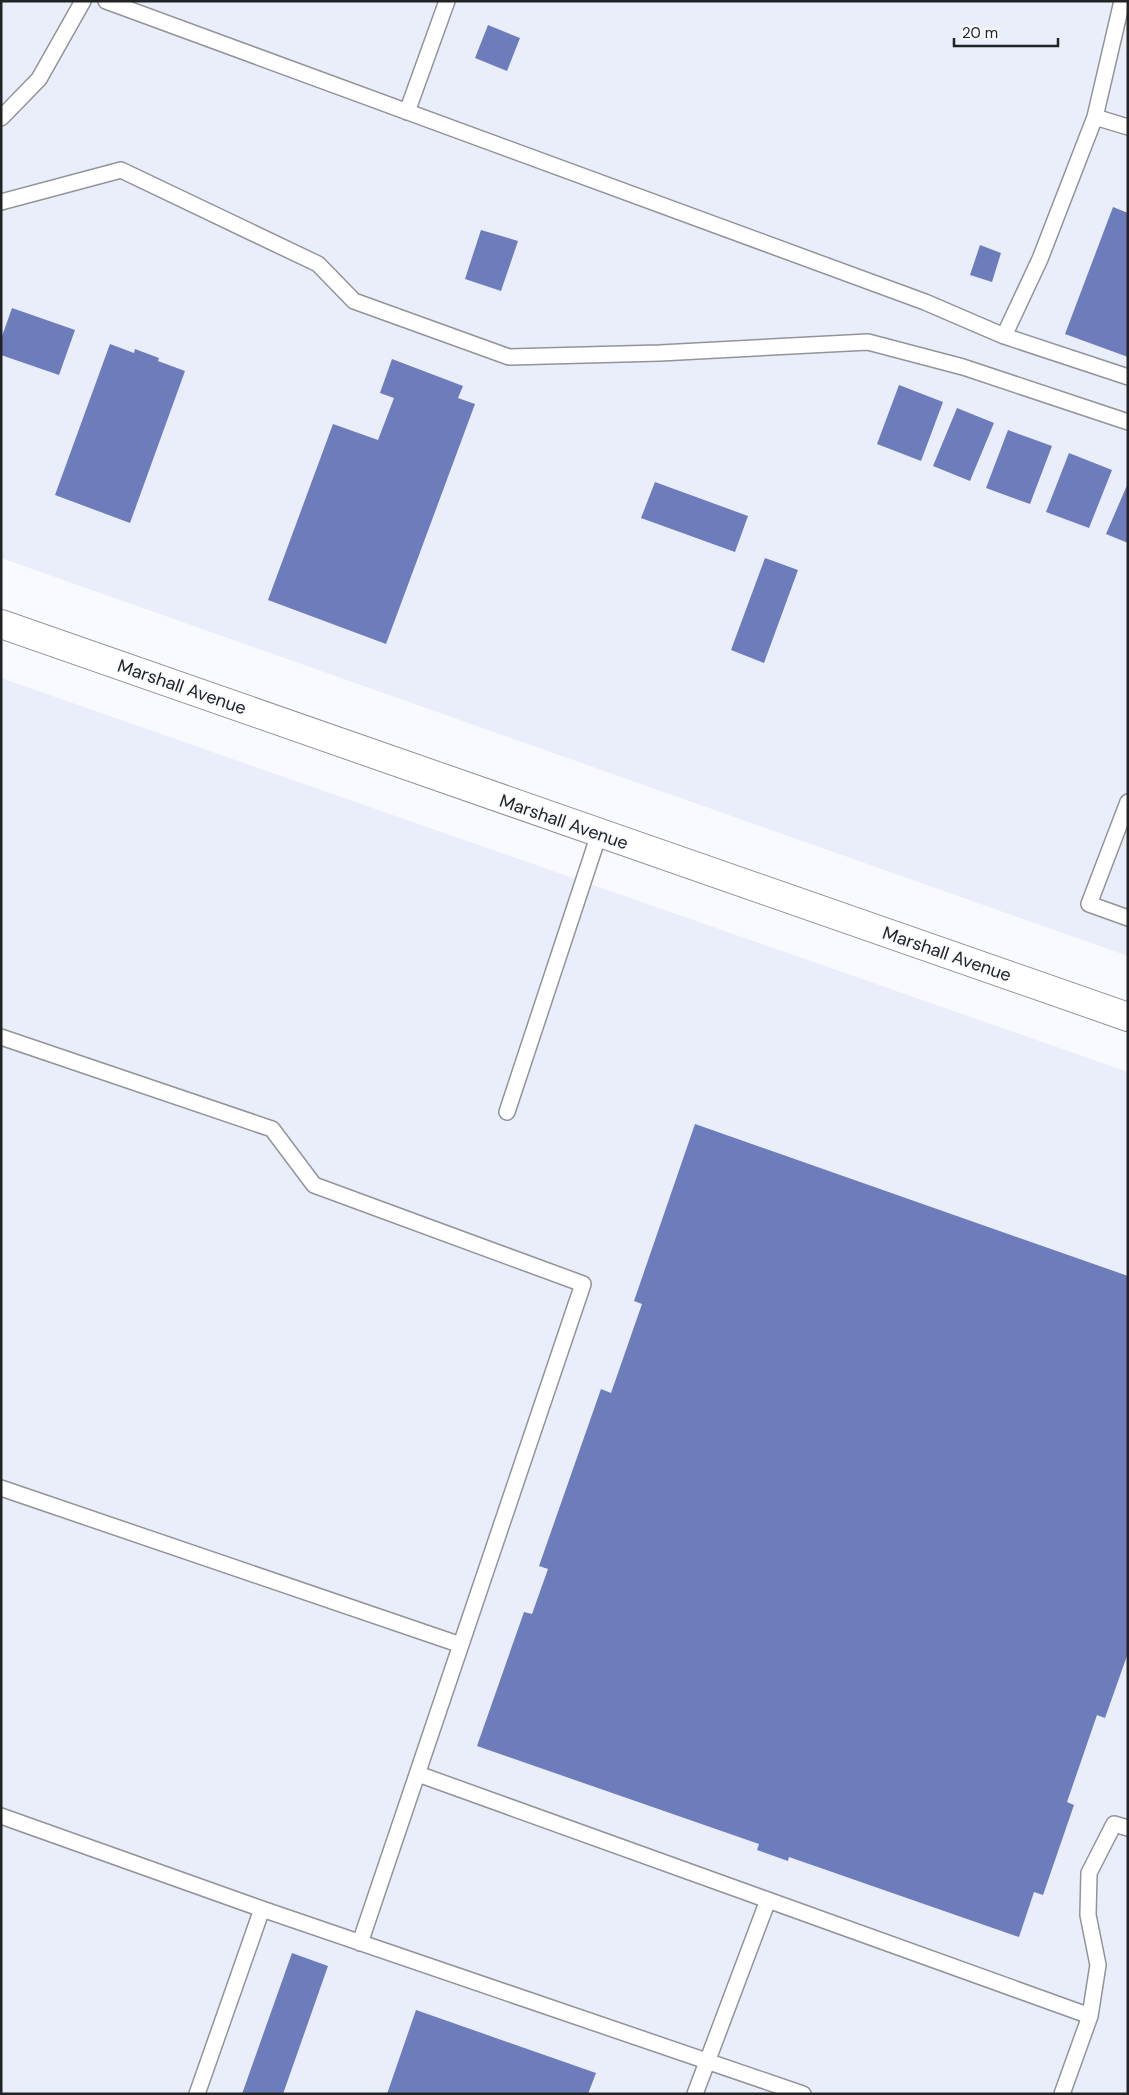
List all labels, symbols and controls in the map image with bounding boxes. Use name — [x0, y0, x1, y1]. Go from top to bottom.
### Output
scale bar — [954, 15, 1058, 47]
text: 20 m — [962, 23, 998, 43]
street label: Marshall Avenue — [114, 654, 250, 720]
street label: Marshall Avenue — [496, 789, 632, 855]
street label: Marshall Avenue — [879, 921, 1015, 987]

